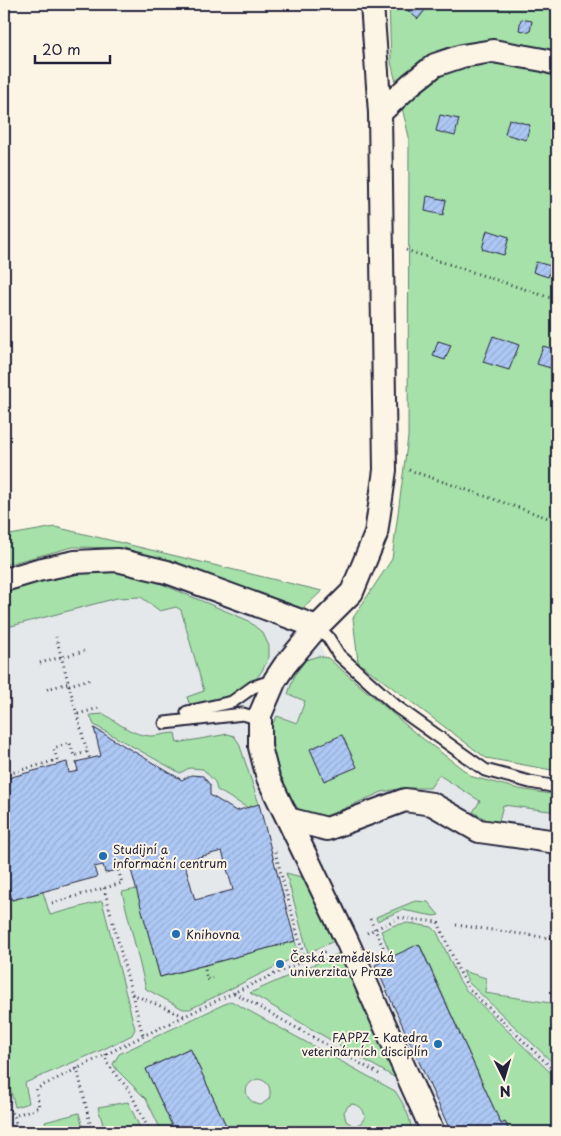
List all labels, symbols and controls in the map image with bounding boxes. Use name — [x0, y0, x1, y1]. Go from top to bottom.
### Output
scale bar — [35, 32, 110, 64]
text: 20 m — [42, 37, 81, 60]
place label: Studijní a informační centrum — [113, 840, 227, 872]
marker: Studijní a informační centrum — [97, 850, 109, 862]
place label: Knihovna — [186, 925, 240, 943]
marker: Knihovna — [170, 928, 182, 940]
place label: Česká zemědělská univerzita v Praze — [290, 948, 395, 980]
marker: Česká zemědělská univerzita v Praze — [274, 958, 286, 970]
place label: FAPPZ - Katedra veterinárních disciplín — [302, 1028, 428, 1060]
marker: FAPPZ - Katedra veterinárních disciplín — [432, 1038, 444, 1050]
north arrow — [478, 1054, 528, 1104]
text: N — [499, 1081, 512, 1102]

